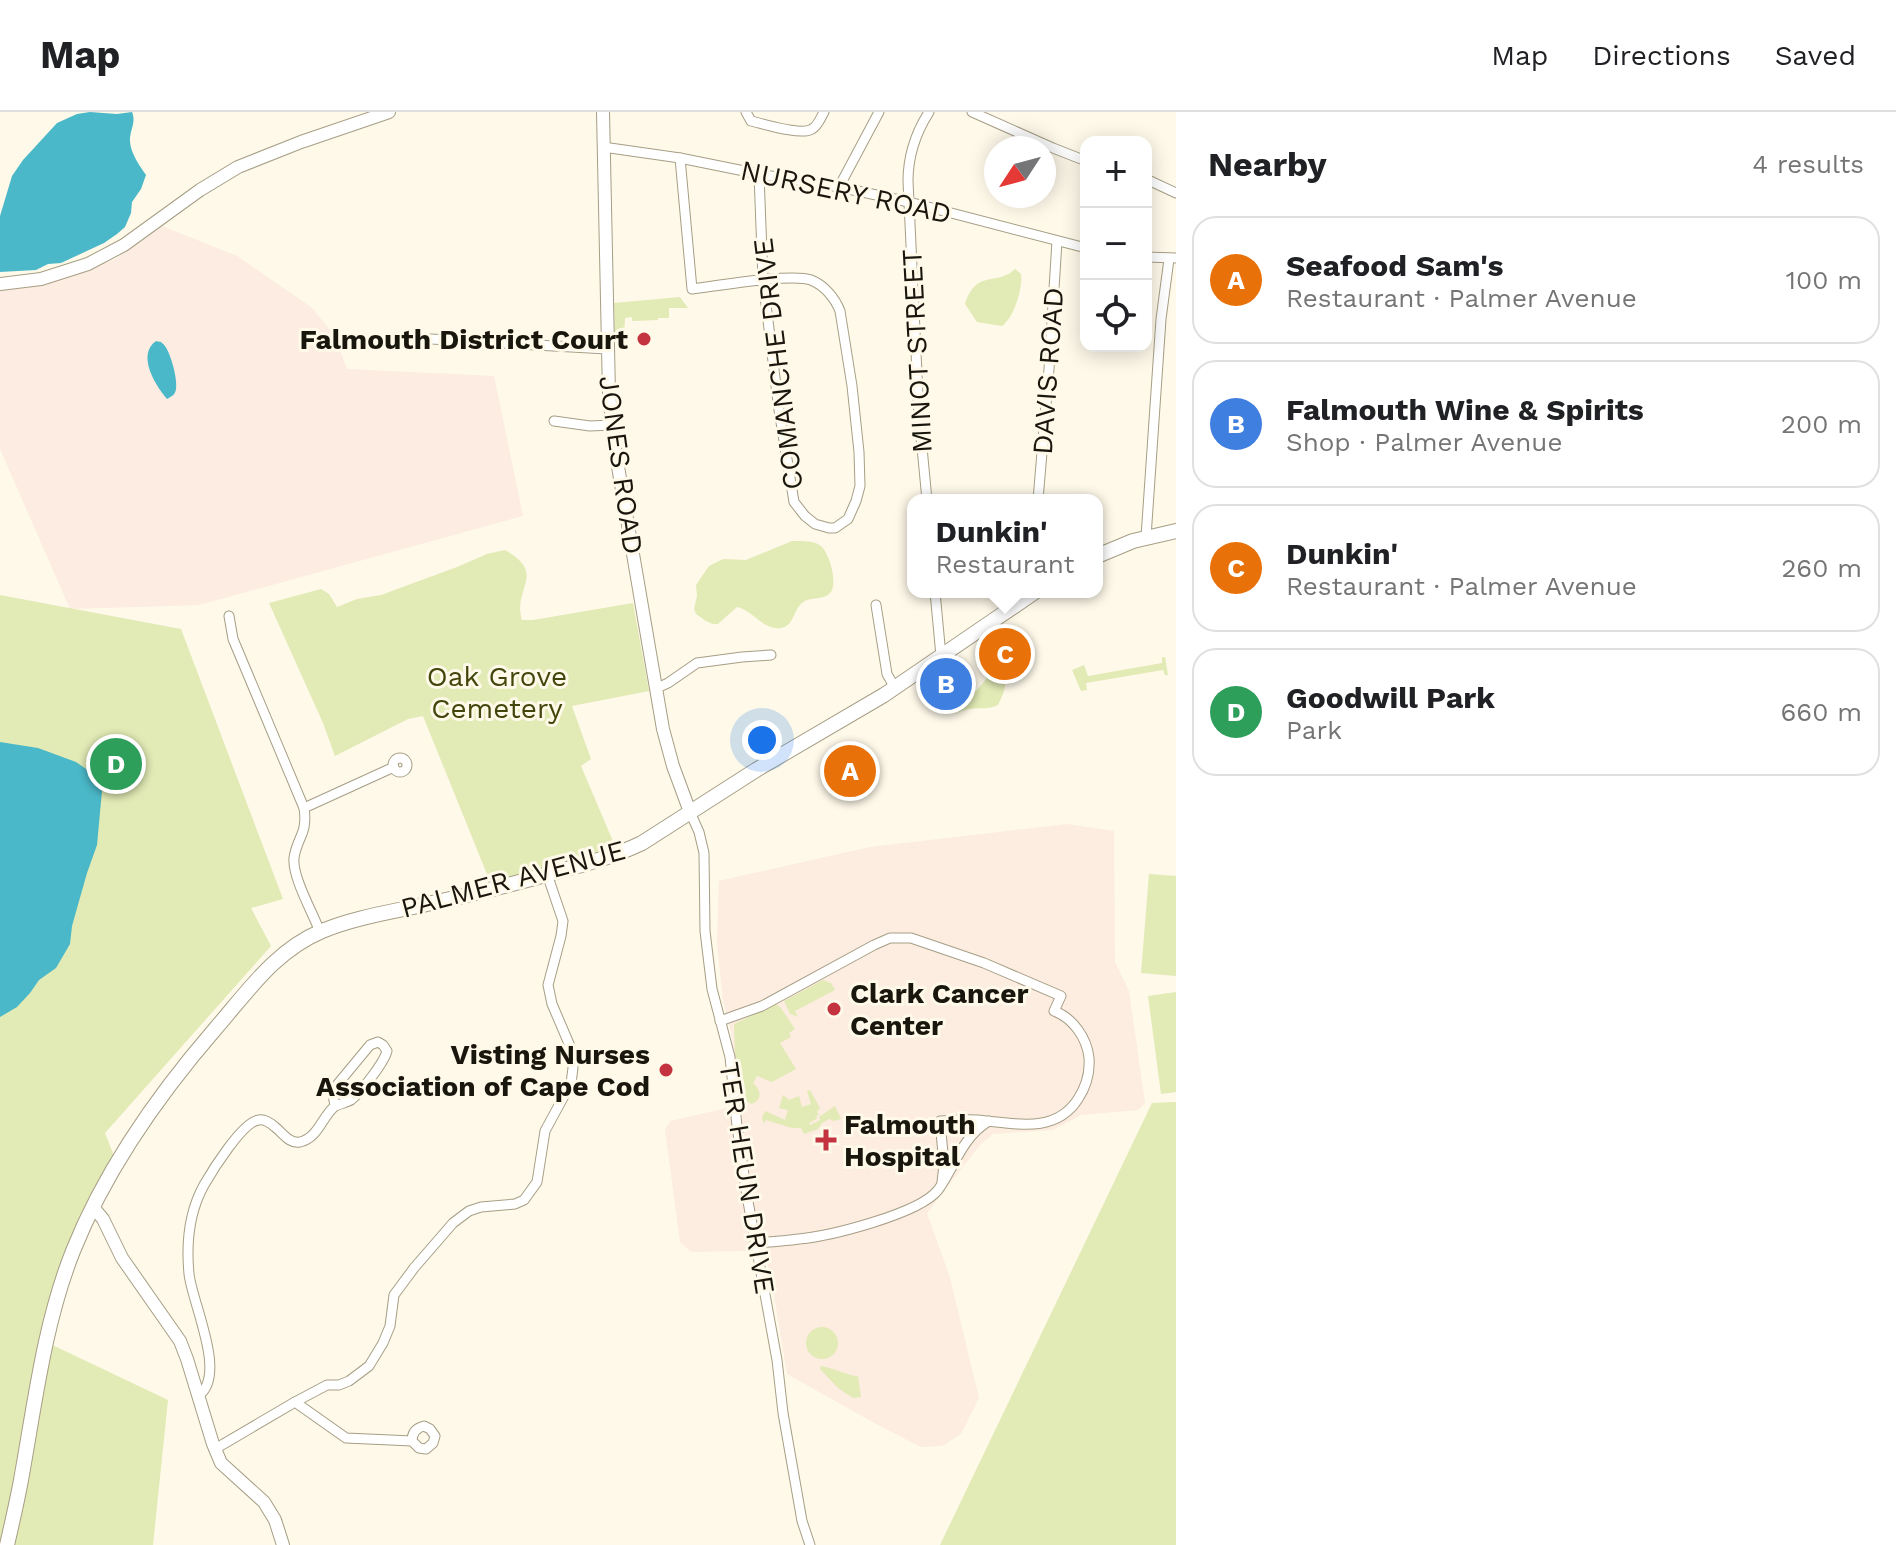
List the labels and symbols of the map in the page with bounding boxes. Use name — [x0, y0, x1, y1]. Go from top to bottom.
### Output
north arrow — [984, 136, 1056, 208]
street label: NURSERY ROAD — [738, 154, 954, 230]
street label: COMANCHE DRIVE — [746, 236, 810, 492]
street label: MINOT STREET — [895, 248, 939, 454]
street label: DAVIS ROAD — [1026, 286, 1070, 456]
place label: Falmouth District Court — [300, 323, 628, 356]
marker: Falmouth District Court — [635, 330, 653, 348]
street label: JONES ROAD — [592, 374, 650, 556]
pin: C — [979, 624, 1031, 684]
pin: B — [920, 654, 972, 714]
park label: Oak Grove Cemetery — [427, 660, 567, 725]
your location — [742, 720, 782, 760]
pin: D — [90, 734, 142, 794]
pin: A — [824, 741, 876, 801]
street label: PALMER AVENUE — [397, 833, 629, 925]
place label: Clark Cancer Center — [850, 977, 1028, 1042]
marker: Clark Cancer Center — [825, 1000, 843, 1018]
place label: Visting Nurses Association of Cape Cod — [316, 1038, 650, 1103]
street label: TER HEUN DRIVE — [712, 1060, 782, 1296]
marker: Visting Nurses Association of Cape Cod — [657, 1061, 675, 1079]
place label: Falmouth Hospital — [844, 1108, 976, 1173]
marker: Falmouth Hospital — [815, 1129, 837, 1151]

